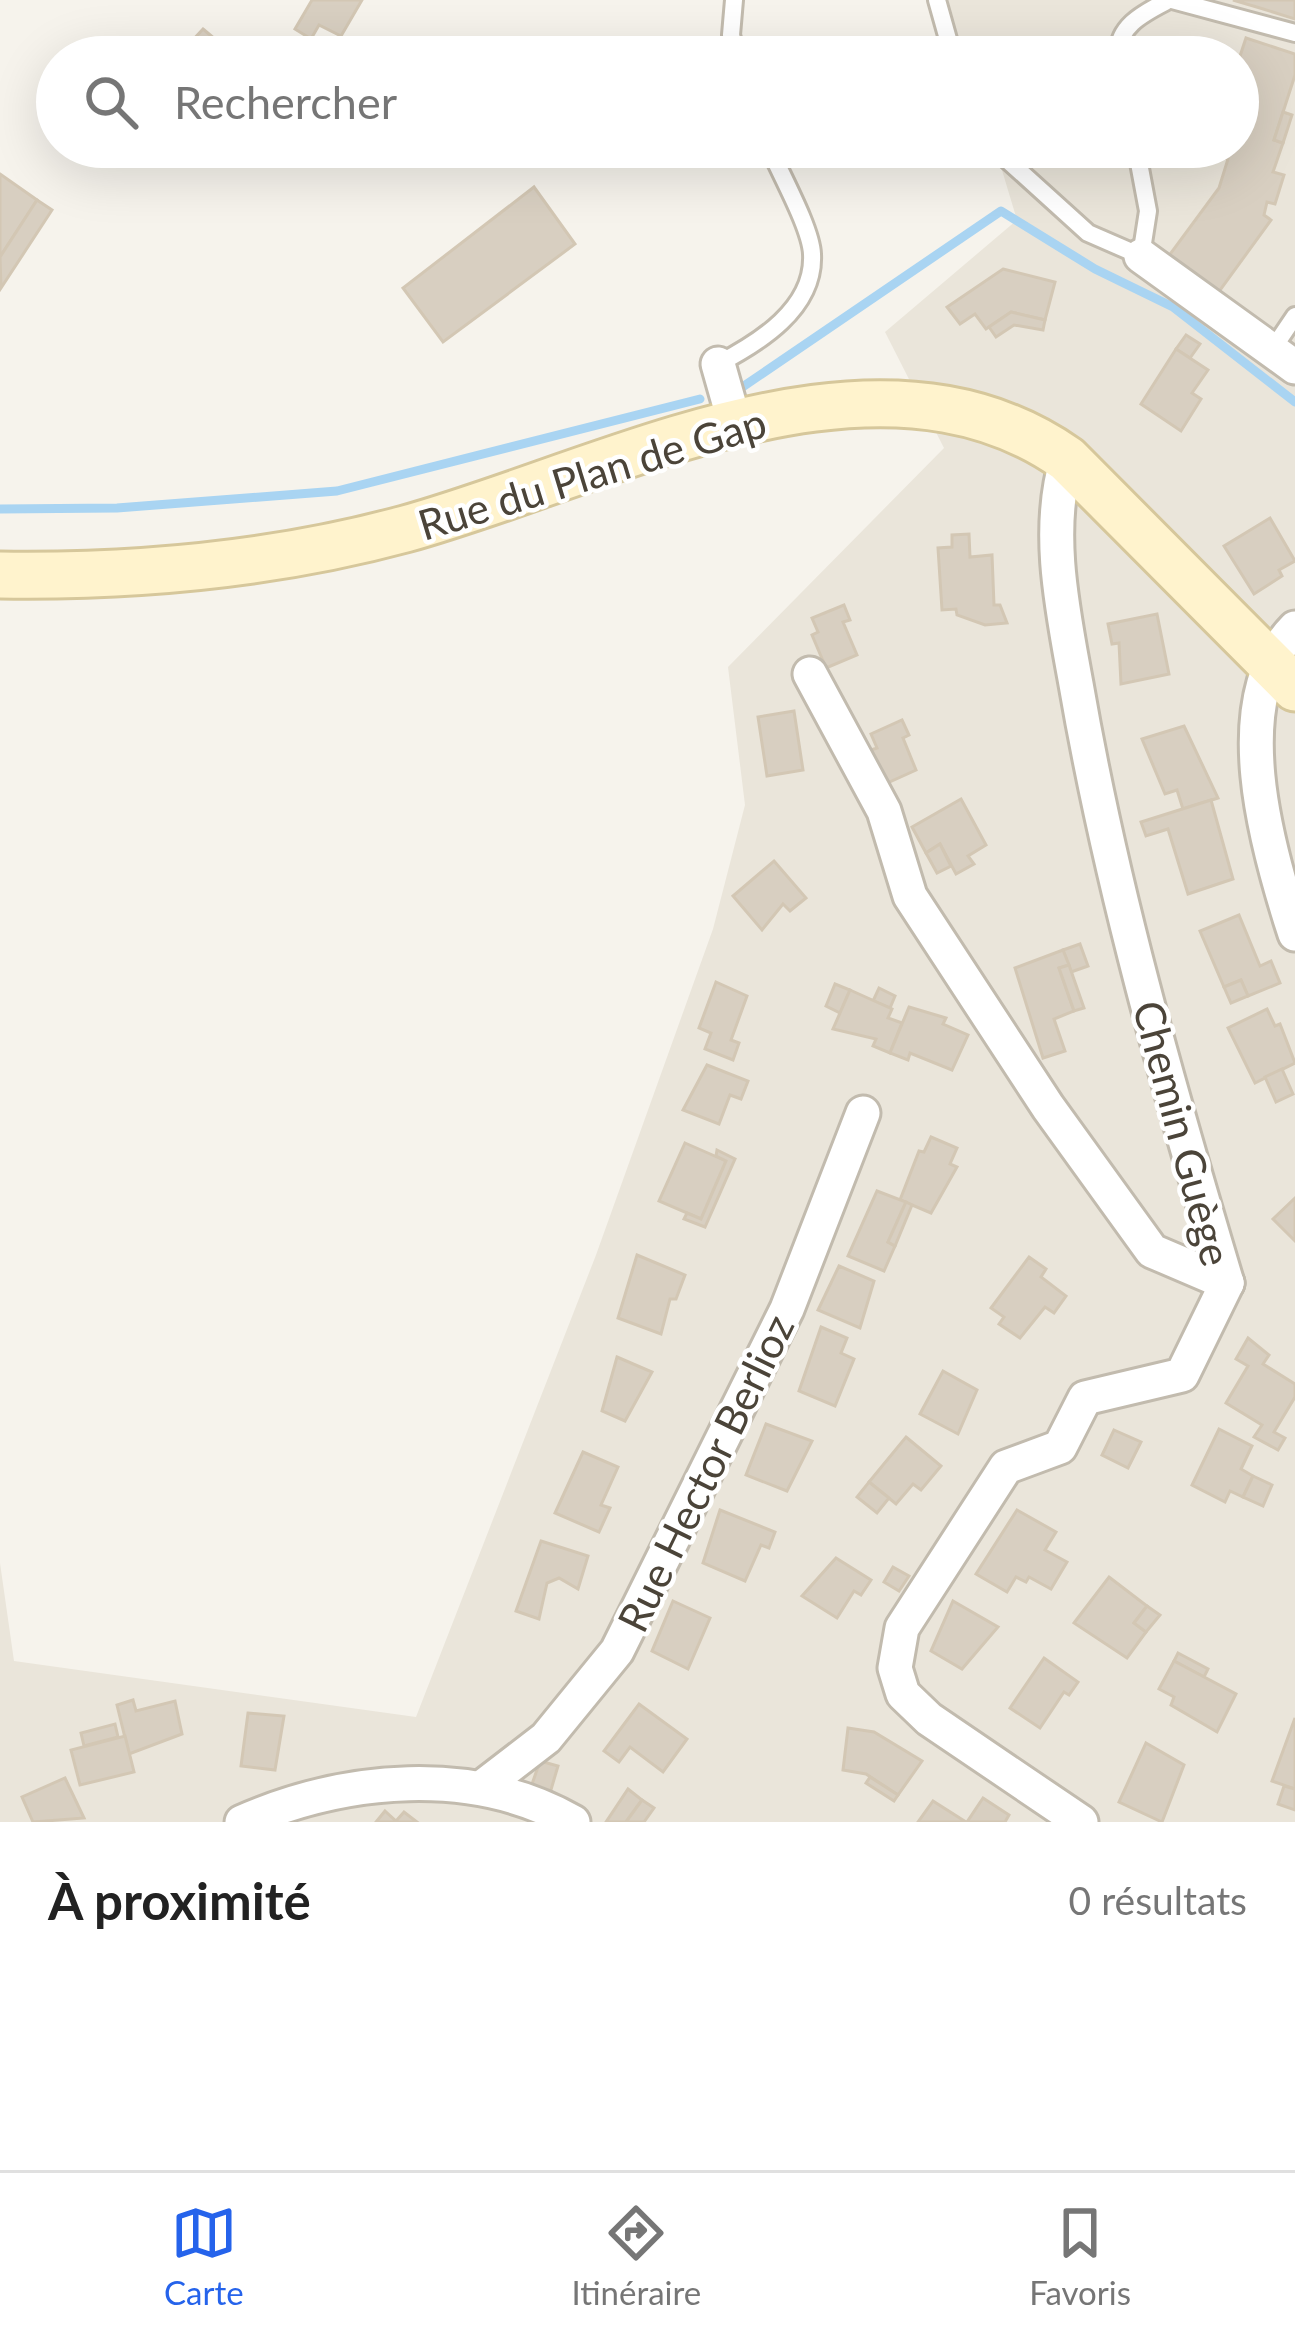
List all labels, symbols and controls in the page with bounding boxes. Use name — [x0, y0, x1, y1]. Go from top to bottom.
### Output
search box — [36, 36, 1259, 168]
icon: search — [78, 69, 144, 135]
text: Rechercher — [174, 75, 397, 129]
street label: Rue du Plan de Gap — [412, 396, 772, 550]
street label: Chemin Guège — [1124, 995, 1242, 1271]
street label: Rue Hector Berlioz — [607, 1307, 803, 1639]
text: À proximité — [48, 1870, 311, 1931]
text: 0 résultats — [1069, 1877, 1247, 1923]
tab: Carte — [164, 2200, 244, 2312]
tab: Itinéraire — [572, 2200, 701, 2312]
tab: Favoris — [1029, 2200, 1131, 2312]

